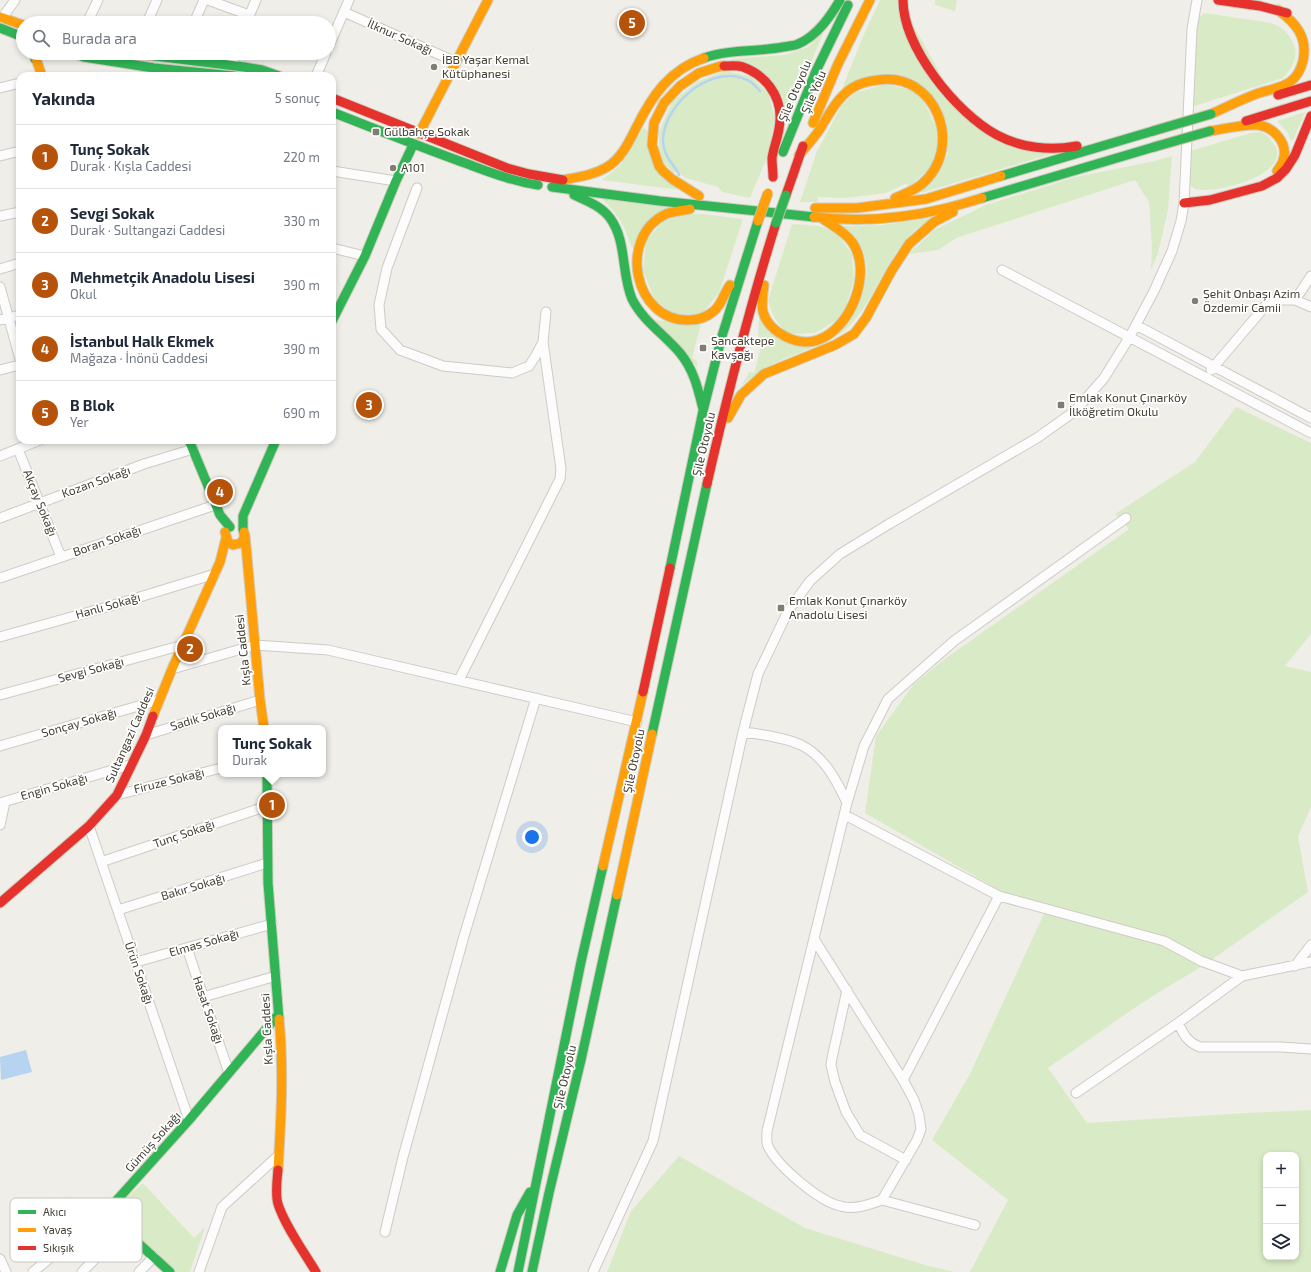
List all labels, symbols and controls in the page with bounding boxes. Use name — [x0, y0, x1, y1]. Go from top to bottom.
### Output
pin: 5 — [619, 8, 645, 38]
street label: İlknur Sokağı — [366, 15, 435, 57]
search box — [16, 16, 336, 60]
icon: search — [30, 27, 52, 49]
text: Burada ara — [62, 29, 137, 47]
place label: İBB Yaşar Kemal Kütüphanesi — [442, 52, 530, 80]
street label: Şile Otoyolu — [775, 58, 815, 124]
marker: İBB Yaşar Kemal Kütüphanesi — [429, 62, 439, 72]
street label: Şile Yolu — [798, 68, 830, 116]
text: Yakında — [32, 88, 95, 108]
text: 5 sonuç — [275, 90, 320, 106]
place label: Gülbahçe Sokak — [384, 124, 470, 139]
marker: Gülbahçe Sokak — [371, 127, 381, 137]
text: Tunç Sokak — [70, 140, 150, 158]
text: 1 — [42, 149, 48, 165]
text: 220 m — [283, 149, 320, 165]
text: Durak · Kışla Caddesi — [70, 158, 191, 174]
place label: A101 — [401, 160, 425, 174]
marker: A101 — [388, 163, 398, 173]
text: Sevgi Sokak — [70, 204, 155, 222]
text: 2 — [41, 213, 49, 229]
text: 330 m — [283, 213, 320, 229]
text: Durak · Sultangazi Caddesi — [70, 222, 225, 238]
text: Mehmetçik Anadolu Lisesi — [70, 268, 255, 286]
text: 3 — [41, 277, 49, 293]
text: 390 m — [283, 277, 320, 293]
text: Okul — [70, 286, 97, 302]
place label: Şehit Onbaşı Azim Özdemir Camii — [1203, 286, 1300, 314]
marker: Şehit Onbaşı Azim Özdemir Camii — [1190, 296, 1200, 306]
text: İstanbul Halk Ekmek — [70, 332, 214, 350]
place label: Sancaktepe Kavşağı — [711, 333, 774, 362]
text: 4 — [41, 341, 49, 357]
text: 390 m — [283, 341, 320, 357]
marker: Sancaktepe Kavşağı — [698, 343, 708, 353]
text: Mağaza · İnönü Caddesi — [70, 350, 208, 366]
pin: 3 — [356, 390, 382, 420]
place label: Emlak Konut Çınarköy İlköğretim Okulu — [1069, 390, 1188, 418]
text: B Blok — [70, 396, 115, 414]
marker: Emlak Konut Çınarköy İlköğretim Okulu — [1056, 400, 1066, 410]
text: 5 — [41, 405, 49, 421]
text: 690 m — [283, 405, 320, 421]
street label: Şile Otoyolu — [689, 410, 719, 478]
text: Yer — [70, 414, 89, 430]
street label: Kozan Sokağı — [59, 462, 132, 500]
street label: Akçay Sokağı — [20, 467, 61, 538]
pin: 4 — [207, 477, 233, 507]
street label: Boran Sokağı — [71, 522, 143, 558]
street label: Hanlı Sokağı — [74, 589, 142, 621]
place label: Emlak Konut Çınarköy Anadolu Lisesi — [789, 593, 908, 621]
marker: Emlak Konut Çınarköy Anadolu Lisesi — [776, 603, 786, 613]
street label: Kışla Caddesi — [231, 614, 254, 686]
pin: 2 — [177, 634, 203, 664]
street label: Sevgi Sokağı — [56, 654, 125, 685]
street label: Sultangazi Caddesi — [102, 685, 156, 784]
street label: Sadık Sokağı — [168, 699, 237, 733]
street label: Sonçay Sokağı — [39, 705, 118, 740]
popup — [218, 725, 326, 777]
street label: Şile Otoyolu — [619, 727, 649, 795]
text: Tunç Sokak — [232, 734, 312, 752]
text: Durak — [232, 752, 267, 768]
street label: Firuze Sokağı — [132, 764, 206, 796]
street label: Engin Sokağı — [19, 770, 89, 802]
pin: 1 — [259, 790, 285, 820]
street label: Tunç Sokağı — [151, 816, 217, 851]
your location — [522, 827, 542, 847]
street label: Bakır Sokağı — [159, 870, 226, 902]
street label: Elmas Sokağı — [167, 925, 240, 959]
street label: Ürün Sokağı — [123, 940, 157, 1006]
street label: Hasat Sokağı — [191, 974, 227, 1045]
street label: Kışla Caddesi — [257, 993, 276, 1065]
street label: Şile Otoyolu — [550, 1043, 580, 1111]
street label: Gümüş Sokağı — [121, 1108, 184, 1175]
map controls — [1263, 1152, 1299, 1260]
button: + — [1263, 1152, 1299, 1188]
button: − — [1263, 1188, 1299, 1224]
legend — [10, 1198, 142, 1262]
text: Akıcı — [43, 1205, 66, 1218]
text: Yavaş — [43, 1223, 72, 1237]
button: layers — [1263, 1224, 1299, 1260]
text: Sıkışık — [43, 1241, 75, 1255]

